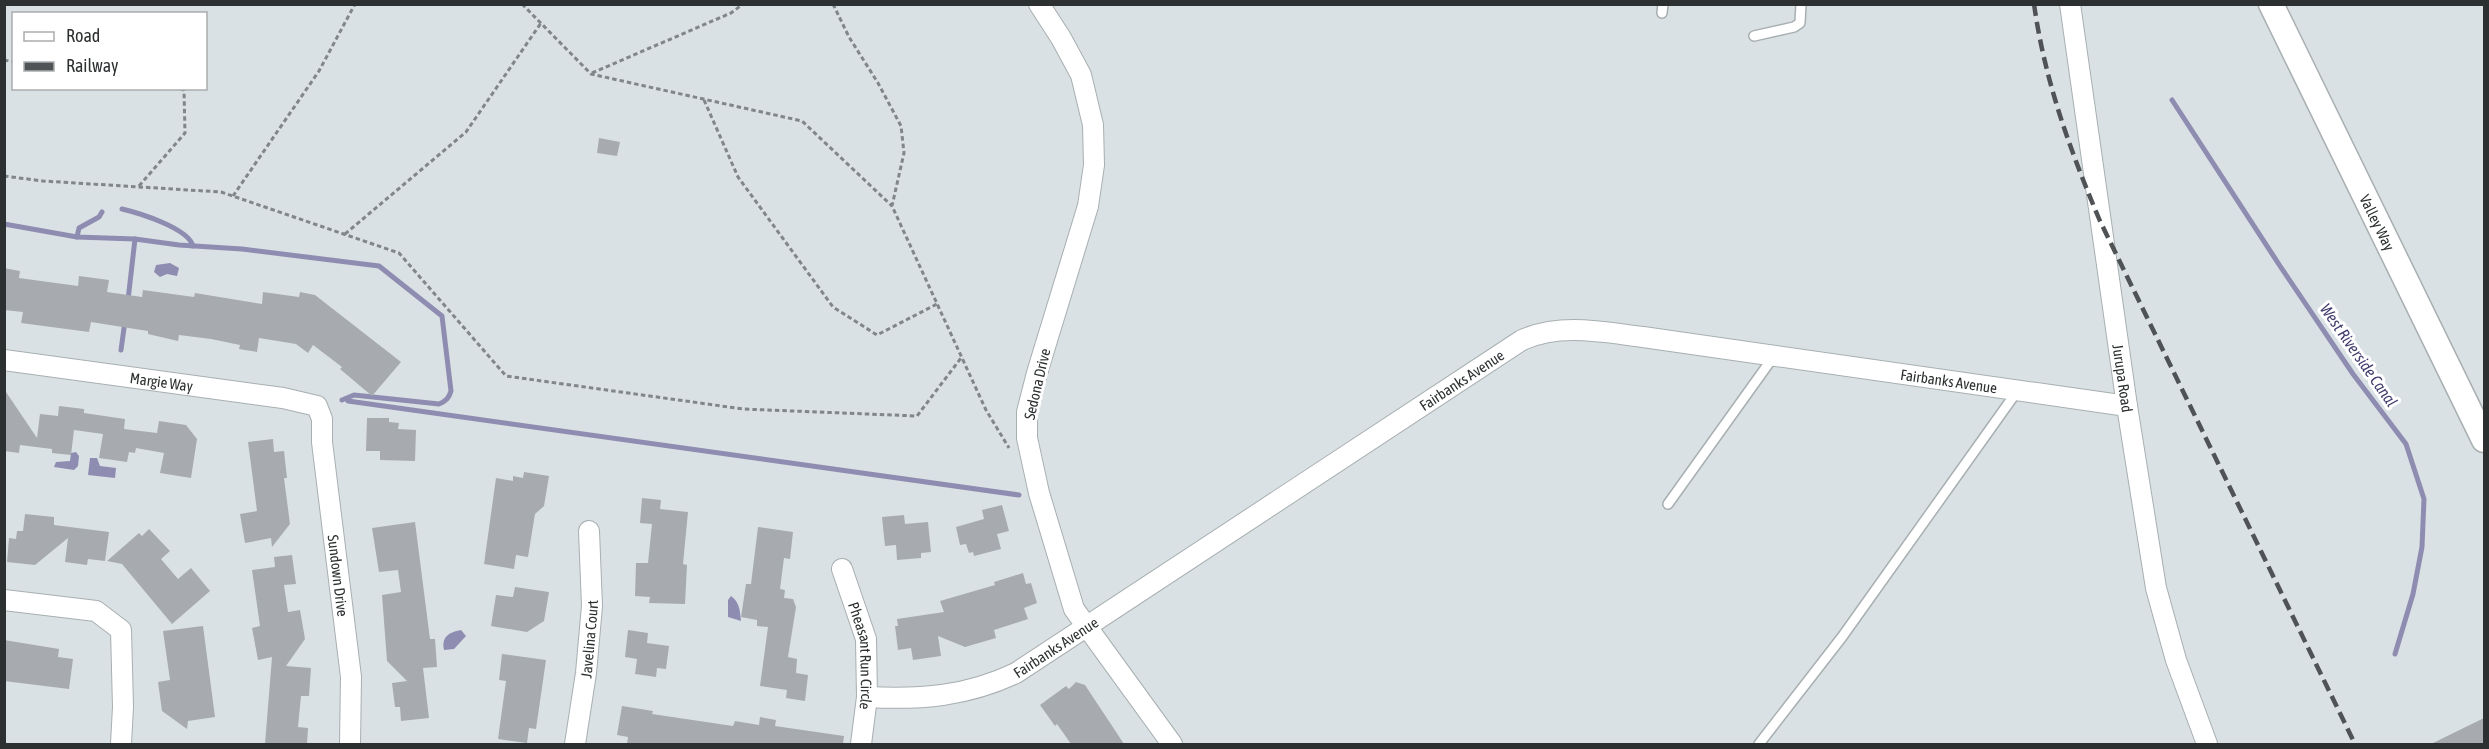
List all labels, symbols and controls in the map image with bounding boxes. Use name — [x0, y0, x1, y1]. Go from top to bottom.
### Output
legend — [12, 12, 207, 90]
text: Road — [66, 25, 100, 46]
text: Railway — [66, 55, 118, 76]
street label: Valley Way — [2357, 192, 2399, 253]
water label: West Riverside Canal — [2317, 300, 2401, 410]
street label: Jurupa Road — [2110, 343, 2136, 414]
street label: Fairbanks Avenue — [1416, 346, 1507, 414]
street label: Sedona Drive — [1021, 347, 1053, 421]
street label: Fairbanks Avenue — [1899, 365, 1999, 396]
street label: Margie Way — [129, 369, 194, 394]
street label: Sundown Drive — [325, 534, 352, 618]
street label: Javelina Court — [577, 600, 601, 679]
street label: Pheasant Run Circle — [845, 600, 876, 711]
street label: Fairbanks Avenue — [1010, 613, 1101, 681]

